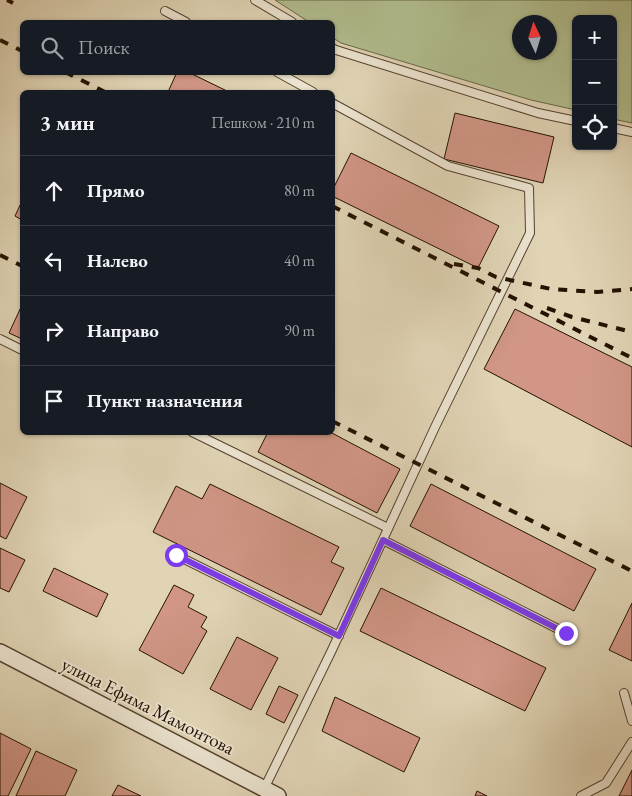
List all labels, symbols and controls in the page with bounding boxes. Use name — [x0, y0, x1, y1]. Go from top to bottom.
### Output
north arrow — [512, 15, 557, 60]
map controls — [572, 15, 617, 150]
button: + — [572, 15, 617, 60]
search box — [20, 20, 335, 75]
icon: search — [38, 34, 66, 62]
text: Поиск — [78, 35, 130, 60]
button: − — [572, 60, 617, 105]
button: locate — [572, 105, 617, 150]
text: 3 мин — [40, 109, 95, 136]
text: Пешком · 210 m — [211, 112, 315, 133]
icon: ahead — [40, 177, 68, 205]
text: Прямо — [87, 178, 145, 203]
text: 80 m — [284, 180, 315, 201]
icon: left — [40, 247, 68, 275]
text: Налево — [87, 248, 148, 273]
text: 40 m — [284, 250, 315, 271]
icon: right — [40, 317, 68, 345]
text: Направо — [87, 318, 159, 343]
text: 90 m — [284, 320, 315, 341]
icon: arrive — [40, 387, 68, 415]
text: Пункт назначения — [87, 388, 243, 413]
route start — [165, 544, 188, 567]
route end — [555, 622, 578, 645]
street label: улица Ефима Мамонтова — [57, 651, 239, 761]

